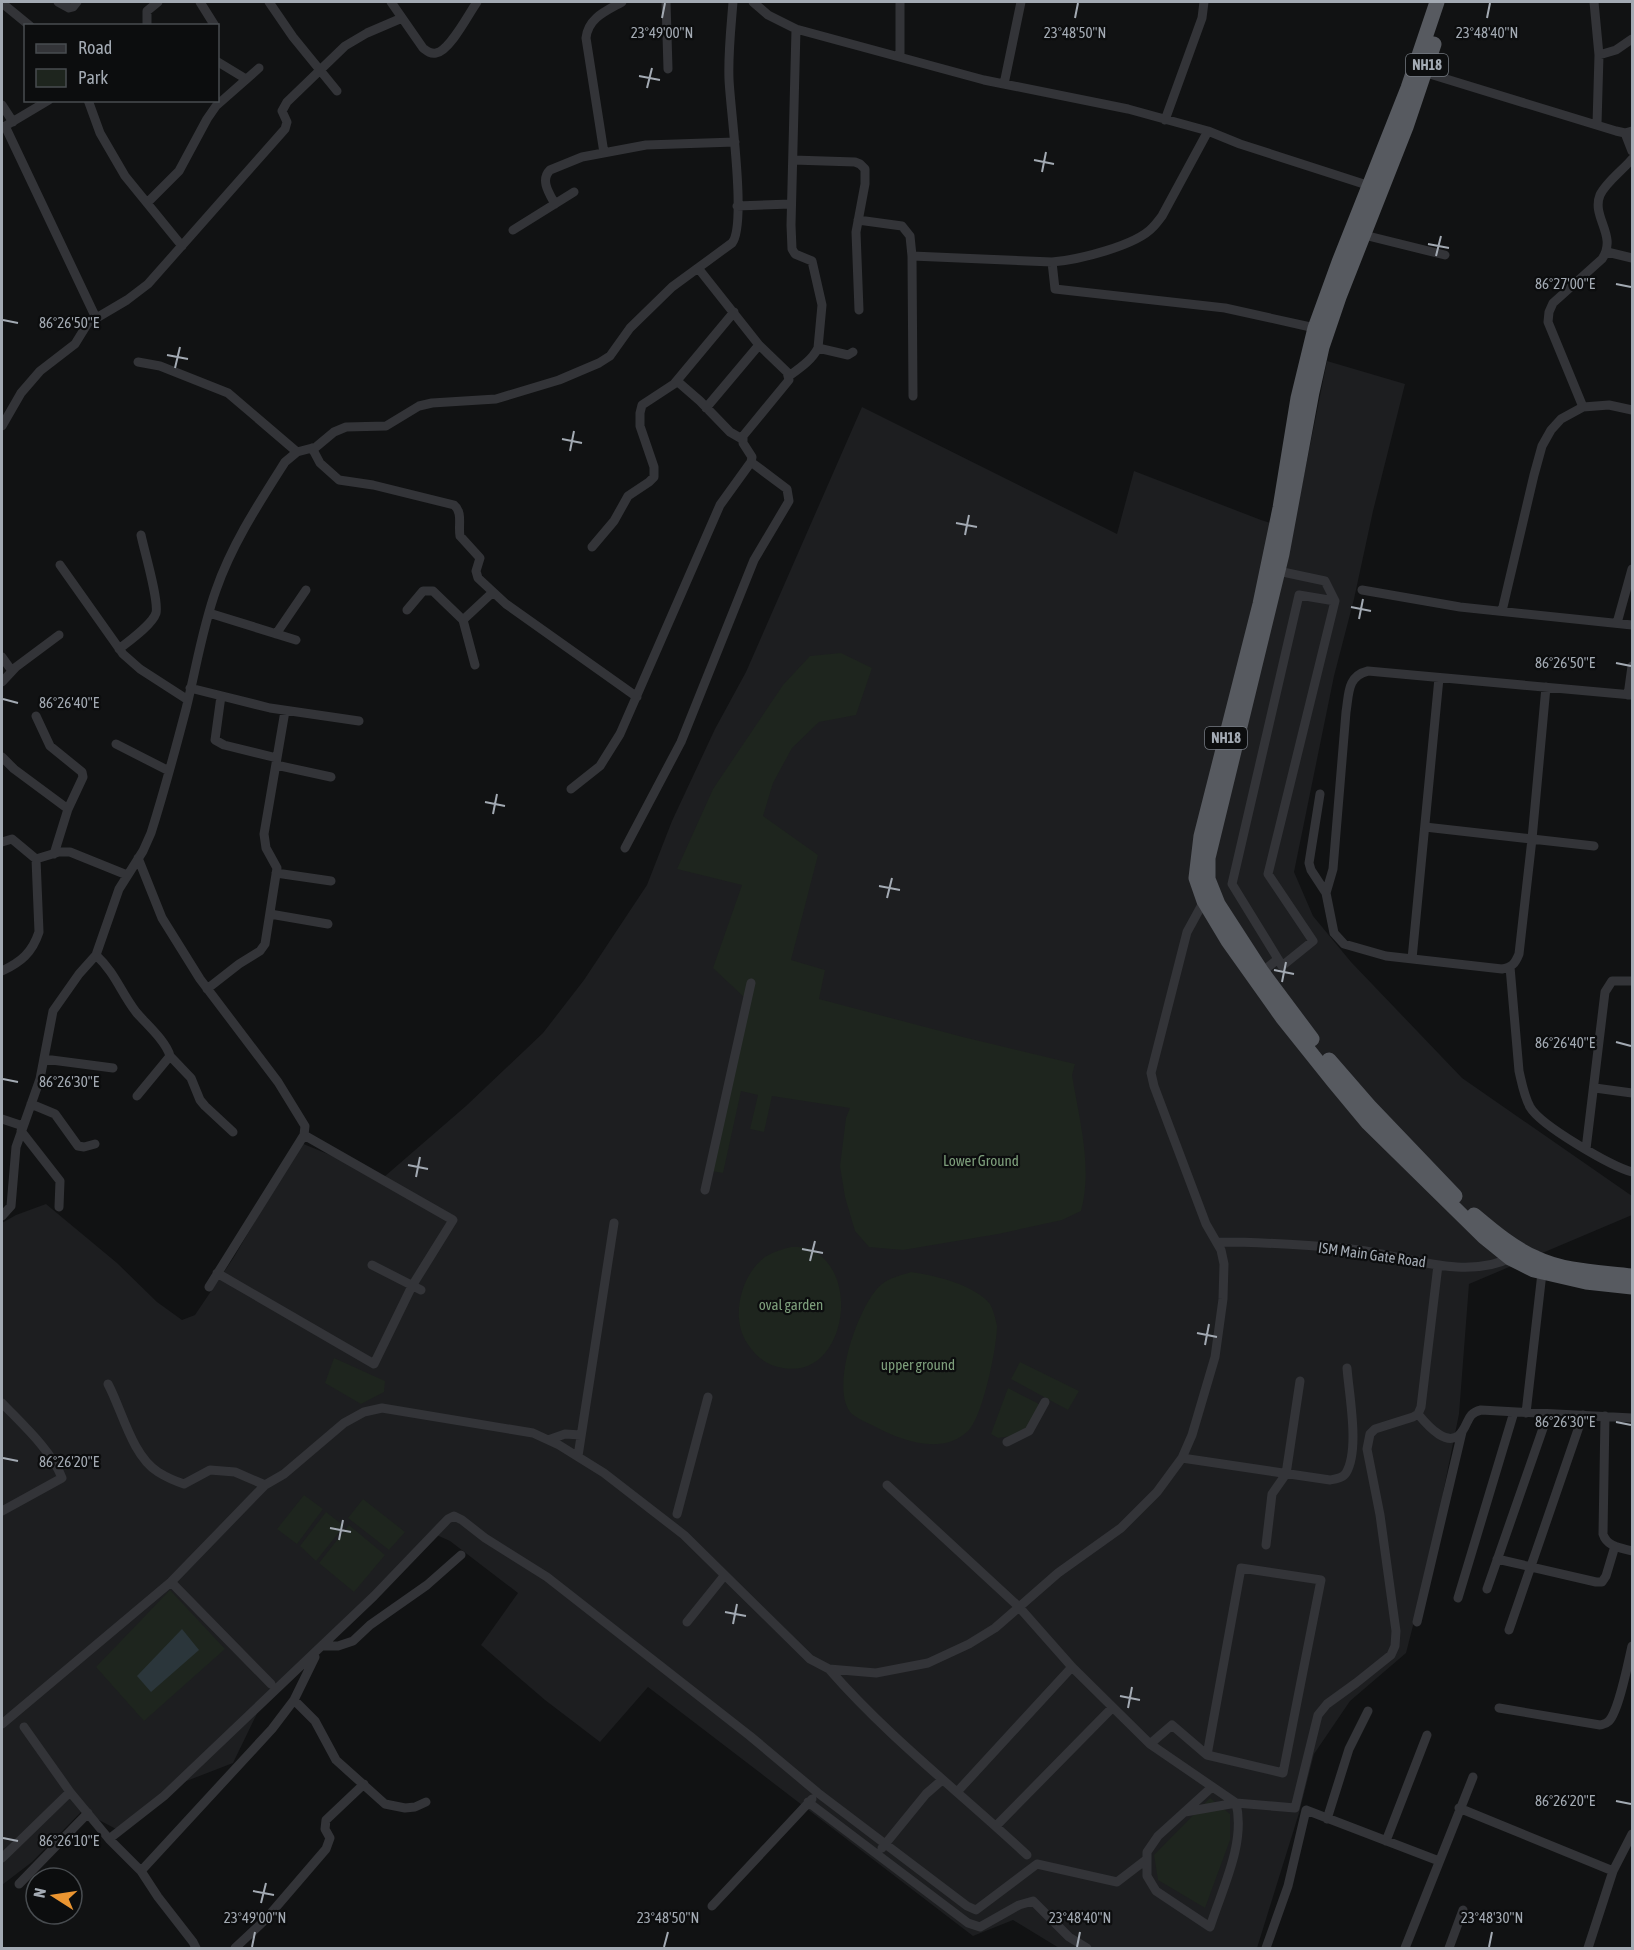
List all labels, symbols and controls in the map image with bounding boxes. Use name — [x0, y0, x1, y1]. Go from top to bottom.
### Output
legend — [24, 24, 219, 102]
text: 23°49'00"N — [631, 24, 693, 41]
text: 23°48'50"N — [1044, 24, 1106, 41]
text: 23°48'40"N — [1456, 24, 1518, 41]
text: Road — [78, 37, 112, 58]
road number: NH18 — [1406, 54, 1448, 76]
text: Park — [78, 67, 108, 88]
text: 86°27'00"E — [1535, 275, 1596, 292]
text: 86°26'50"E — [39, 314, 100, 331]
text: 86°26'50"E — [1535, 654, 1596, 671]
text: 86°26'40"E — [39, 694, 100, 711]
road number: NH18 — [1205, 727, 1247, 749]
text: 86°26'40"E — [1535, 1034, 1596, 1051]
text: 86°26'30"E — [39, 1073, 100, 1090]
park label: Lower Ground — [943, 1152, 1019, 1169]
street label: ISM Main Gate Road — [1317, 1239, 1427, 1270]
park label: oval garden — [759, 1296, 823, 1313]
park label: upper ground — [881, 1356, 955, 1373]
text: 86°26'30"E — [1535, 1413, 1596, 1430]
text: 86°26'20"E — [39, 1453, 100, 1470]
text: 86°26'20"E — [1535, 1792, 1596, 1809]
text: 86°26'10"E — [39, 1832, 100, 1849]
north arrow — [24, 1866, 84, 1926]
text: N — [30, 1886, 49, 1899]
text: 23°49'00"N — [224, 1909, 286, 1926]
text: 23°48'50"N — [637, 1909, 699, 1926]
text: 23°48'40"N — [1049, 1909, 1111, 1926]
text: 23°48'30"N — [1461, 1909, 1523, 1926]

